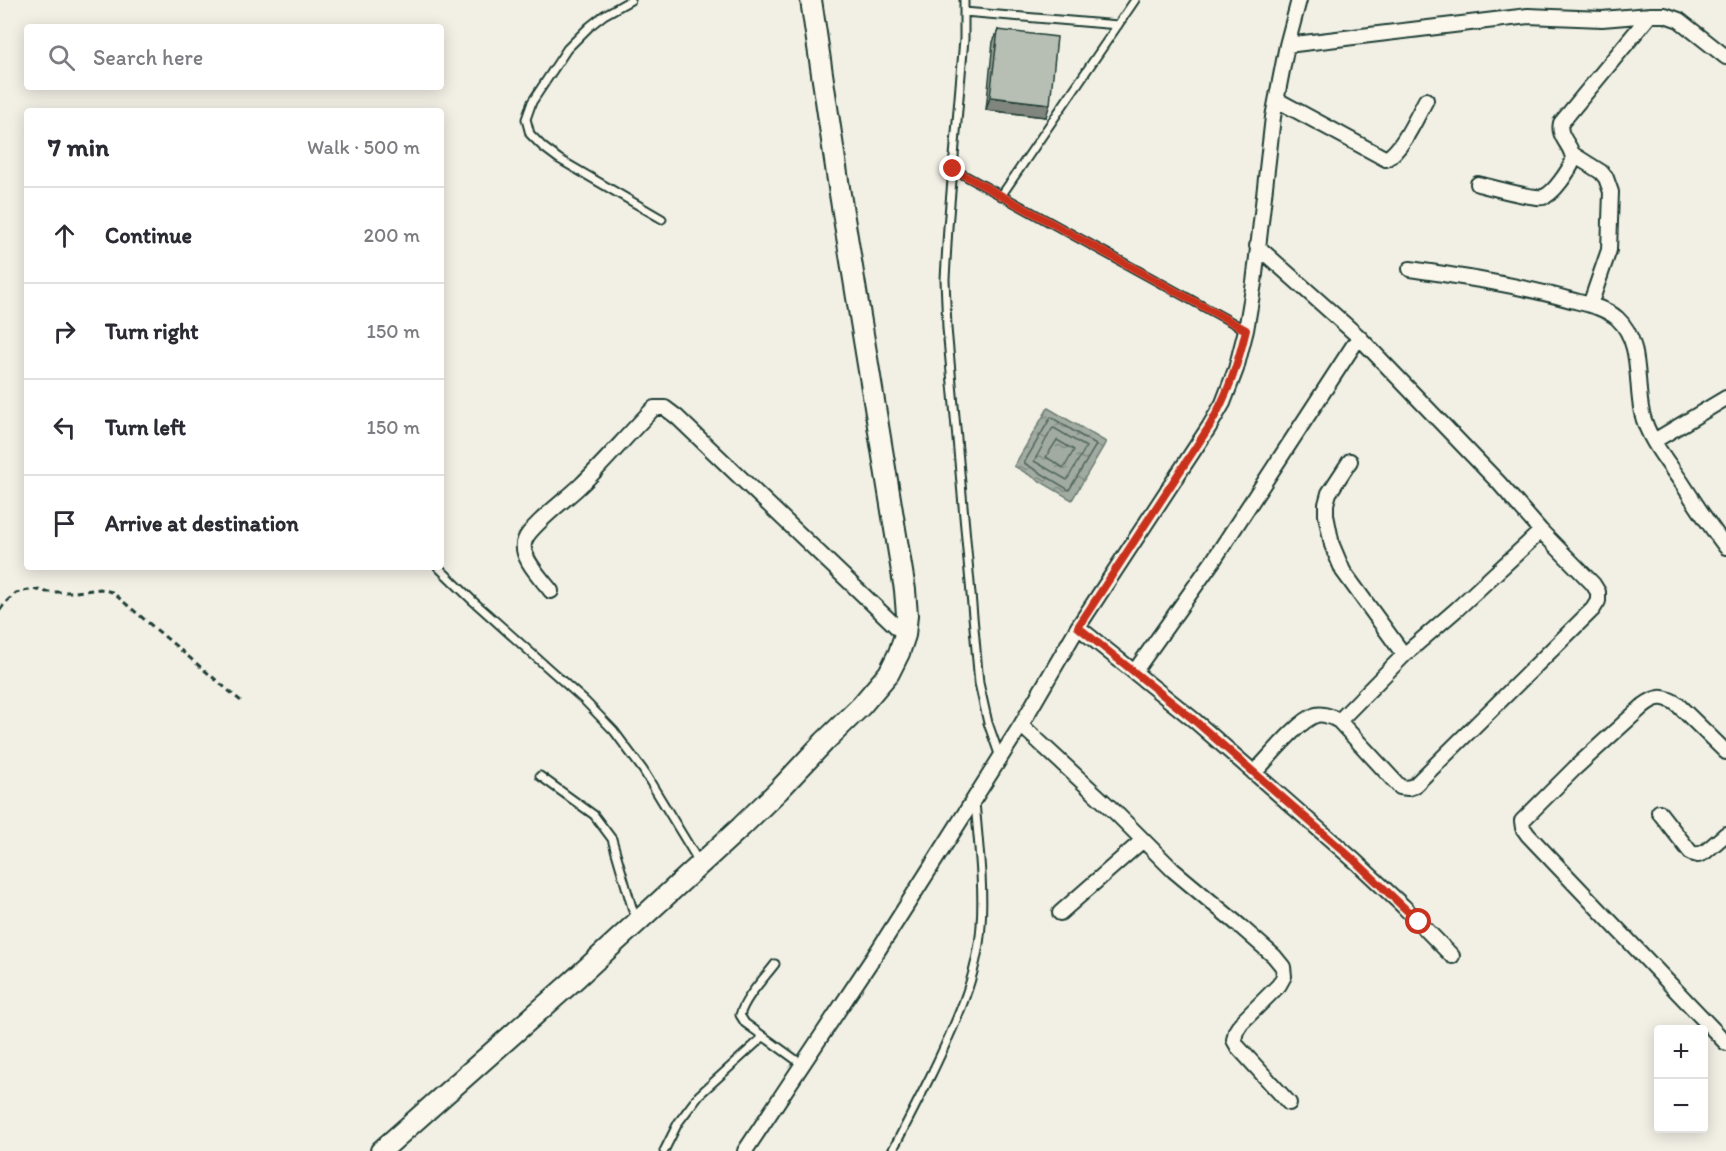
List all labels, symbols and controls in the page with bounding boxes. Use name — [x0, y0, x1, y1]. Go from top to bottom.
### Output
search box — [24, 24, 444, 90]
icon: search — [45, 41, 78, 74]
text: Search here — [93, 44, 203, 71]
text: 7 min — [48, 131, 109, 163]
text: Walk · 500 m — [307, 135, 420, 159]
route end — [939, 155, 965, 181]
icon: ahead — [48, 219, 81, 252]
text: Continue — [105, 222, 192, 249]
text: 200 m — [364, 223, 420, 247]
icon: right — [48, 315, 81, 348]
text: Turn right — [105, 318, 199, 345]
text: 150 m — [367, 319, 420, 343]
icon: left — [48, 411, 81, 444]
text: Turn left — [105, 414, 186, 441]
text: 150 m — [367, 415, 420, 439]
icon: arrive — [48, 507, 81, 540]
text: Arrive at destination — [105, 510, 299, 537]
route start — [1405, 908, 1431, 934]
map controls — [1654, 1025, 1708, 1133]
button: + — [1654, 1025, 1708, 1079]
button: − — [1654, 1079, 1708, 1133]

